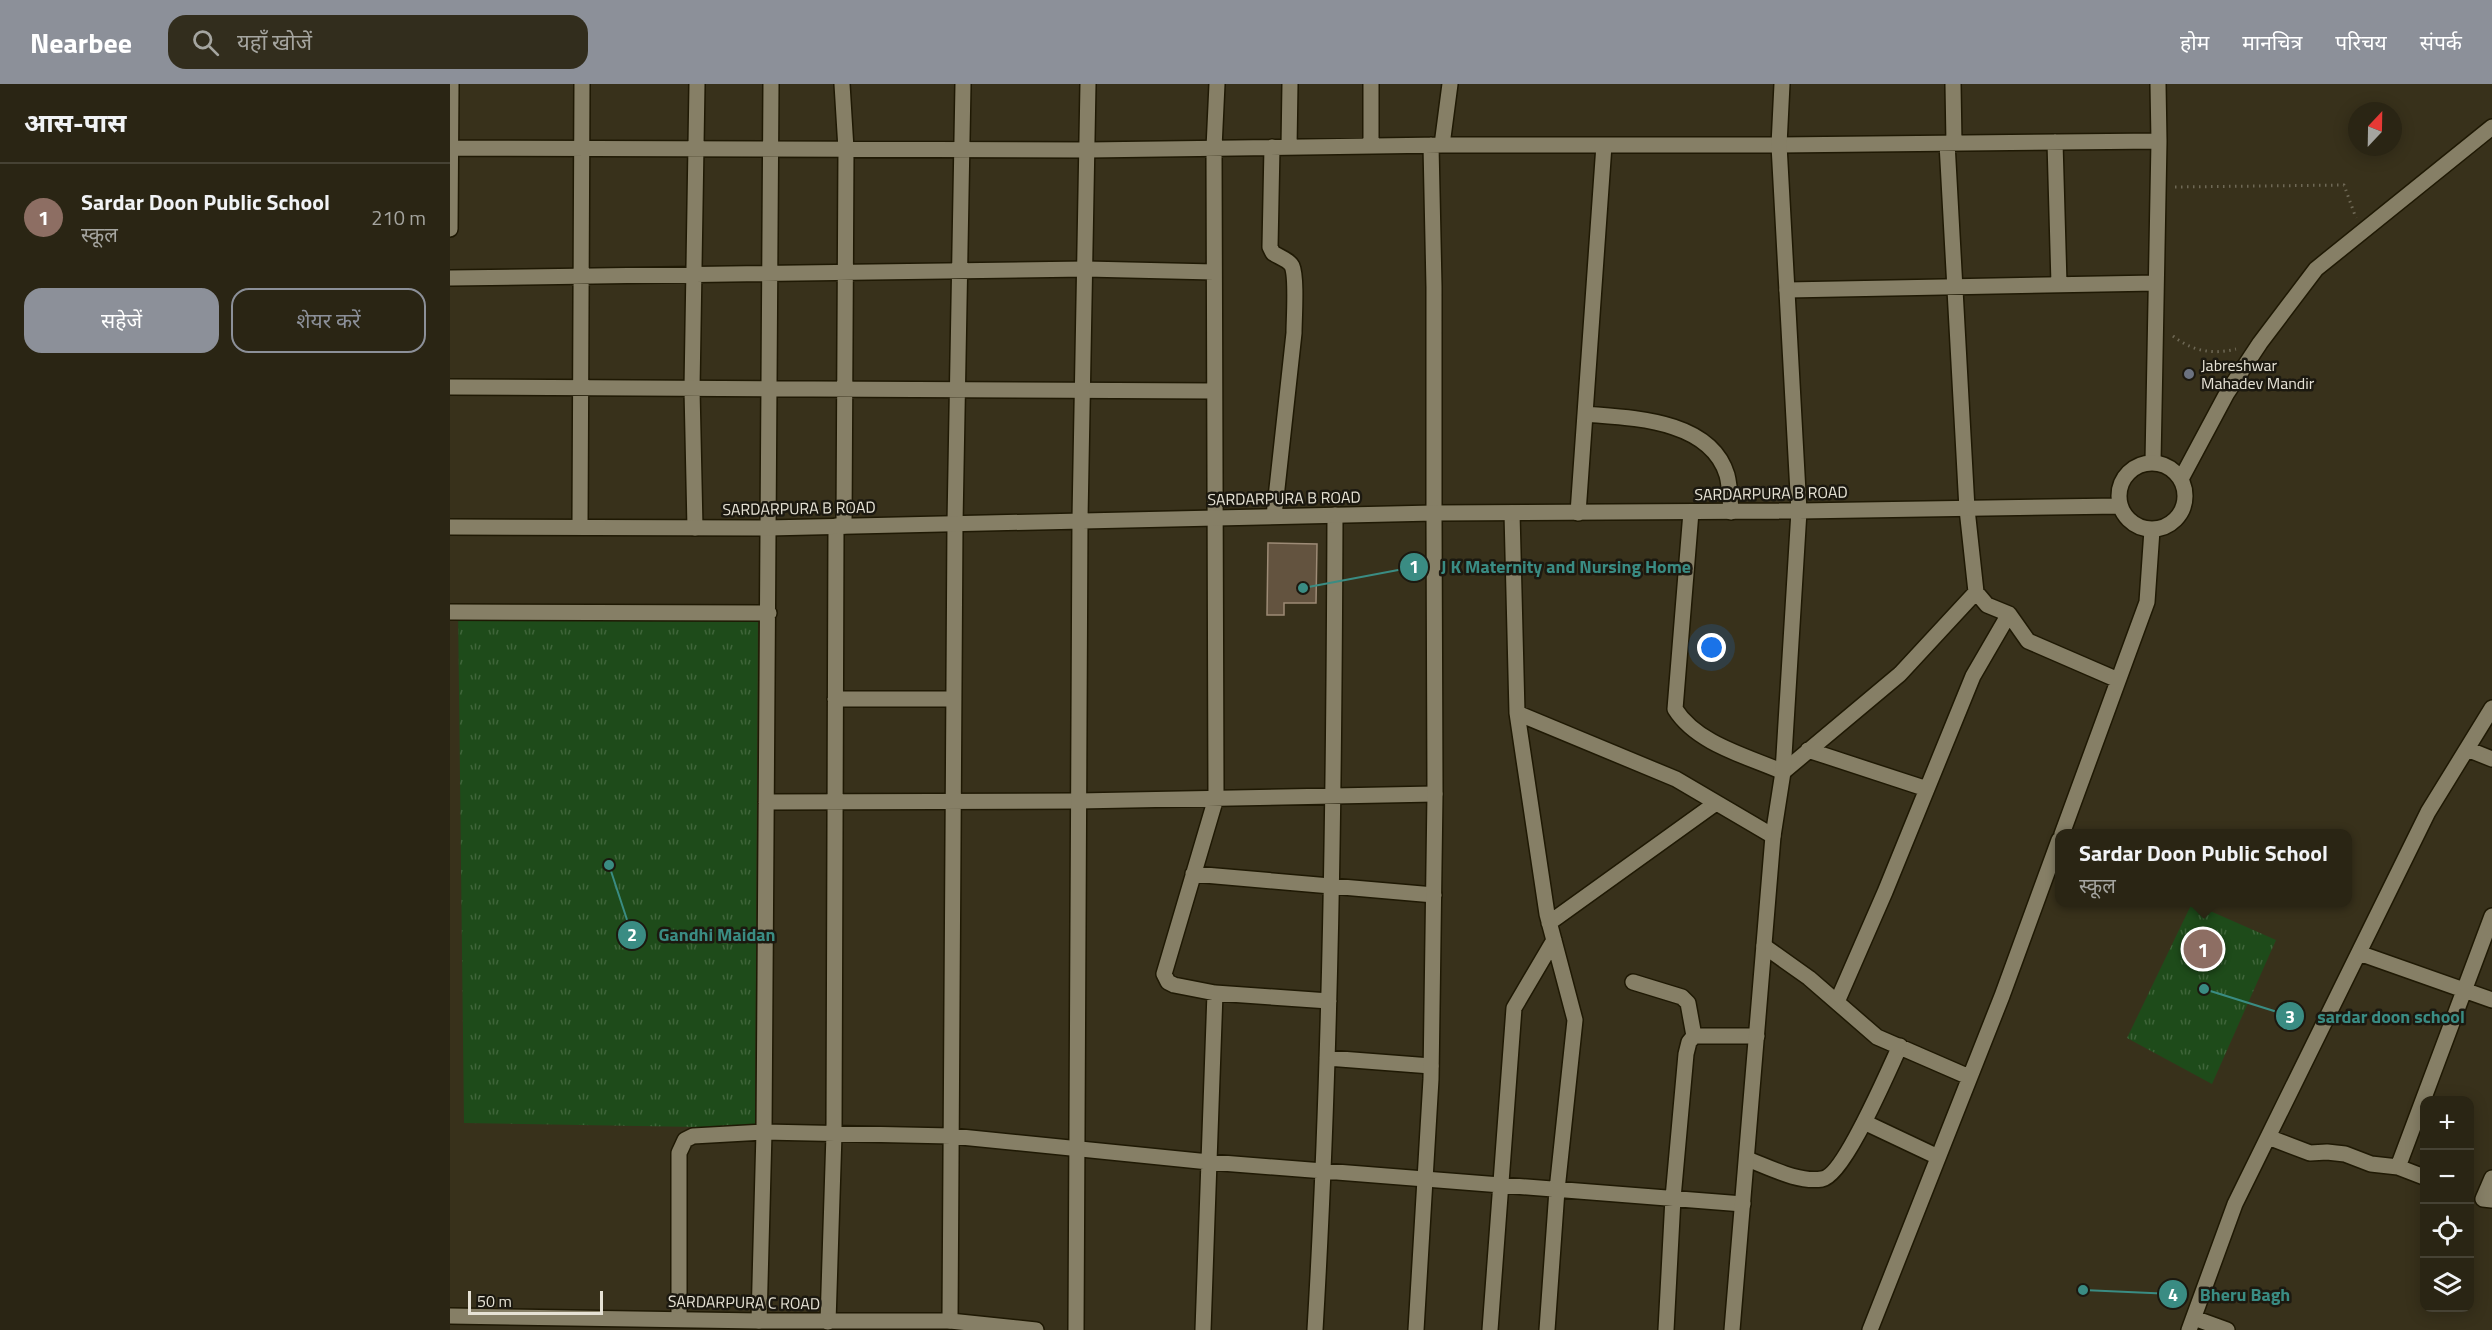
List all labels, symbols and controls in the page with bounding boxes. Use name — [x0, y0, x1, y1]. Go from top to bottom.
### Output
search box — [168, 15, 588, 69]
text: Nearbee — [30, 21, 132, 64]
text: यहाँ खोजें — [237, 25, 312, 59]
icon: search — [189, 26, 222, 59]
text: होम — [2180, 26, 2209, 58]
text: मानचित्र — [2242, 26, 2302, 58]
text: परिचय — [2335, 26, 2387, 58]
text: संपर्क — [2420, 26, 2462, 58]
north arrow — [2348, 102, 2402, 156]
text: आस-पास — [24, 103, 126, 142]
text: Sardar Doon Public School — [81, 185, 330, 219]
text: 1 — [38, 202, 49, 233]
text: 210 m — [371, 202, 426, 233]
text: स्कूल — [81, 219, 118, 250]
button: सहेजें — [24, 288, 219, 353]
button: शेयर करें — [231, 288, 426, 353]
place label: Jabreshwar Mahadev Mandir — [2201, 353, 2315, 395]
marker: Jabreshwar Mahadev Mandir — [2182, 367, 2196, 381]
street label: SARDARPURA B ROAD — [1694, 480, 1848, 506]
street label: SARDARPURA B ROAD — [1207, 485, 1361, 511]
street label: SARDARPURA B ROAD — [722, 495, 876, 521]
callout: J K Maternity and Nursing Home — [1399, 549, 1702, 585]
text: 1 — [1409, 553, 1419, 580]
text: J K Maternity and Nursing Home — [1441, 553, 1691, 580]
your location — [1697, 633, 1726, 662]
popup — [2055, 829, 2352, 907]
text: Sardar Doon Public School — [2079, 836, 2328, 870]
text: स्कूल — [2079, 870, 2116, 901]
callout: Gandhi Maidan — [617, 917, 788, 953]
text: 2 — [627, 921, 637, 948]
text: Gandhi Maidan — [659, 921, 775, 948]
pin: 1 — [2184, 926, 2222, 972]
callout: sardar doon school — [2275, 998, 2477, 1034]
text: 3 — [2285, 1003, 2295, 1030]
text: sardar doon school — [2317, 1003, 2465, 1030]
map controls — [2420, 1096, 2474, 1312]
button: + — [2420, 1096, 2474, 1150]
button: − — [2420, 1150, 2474, 1204]
button: locate — [2420, 1204, 2474, 1258]
button: layers — [2420, 1258, 2474, 1312]
callout: Bheru Bagh — [2158, 1276, 2302, 1312]
text: 4 — [2168, 1281, 2178, 1308]
text: Bheru Bagh — [2200, 1281, 2290, 1308]
scale bar — [468, 1288, 603, 1316]
text: 50 m — [477, 1289, 512, 1313]
street label: SARDARPURA C ROAD — [668, 1289, 820, 1315]

